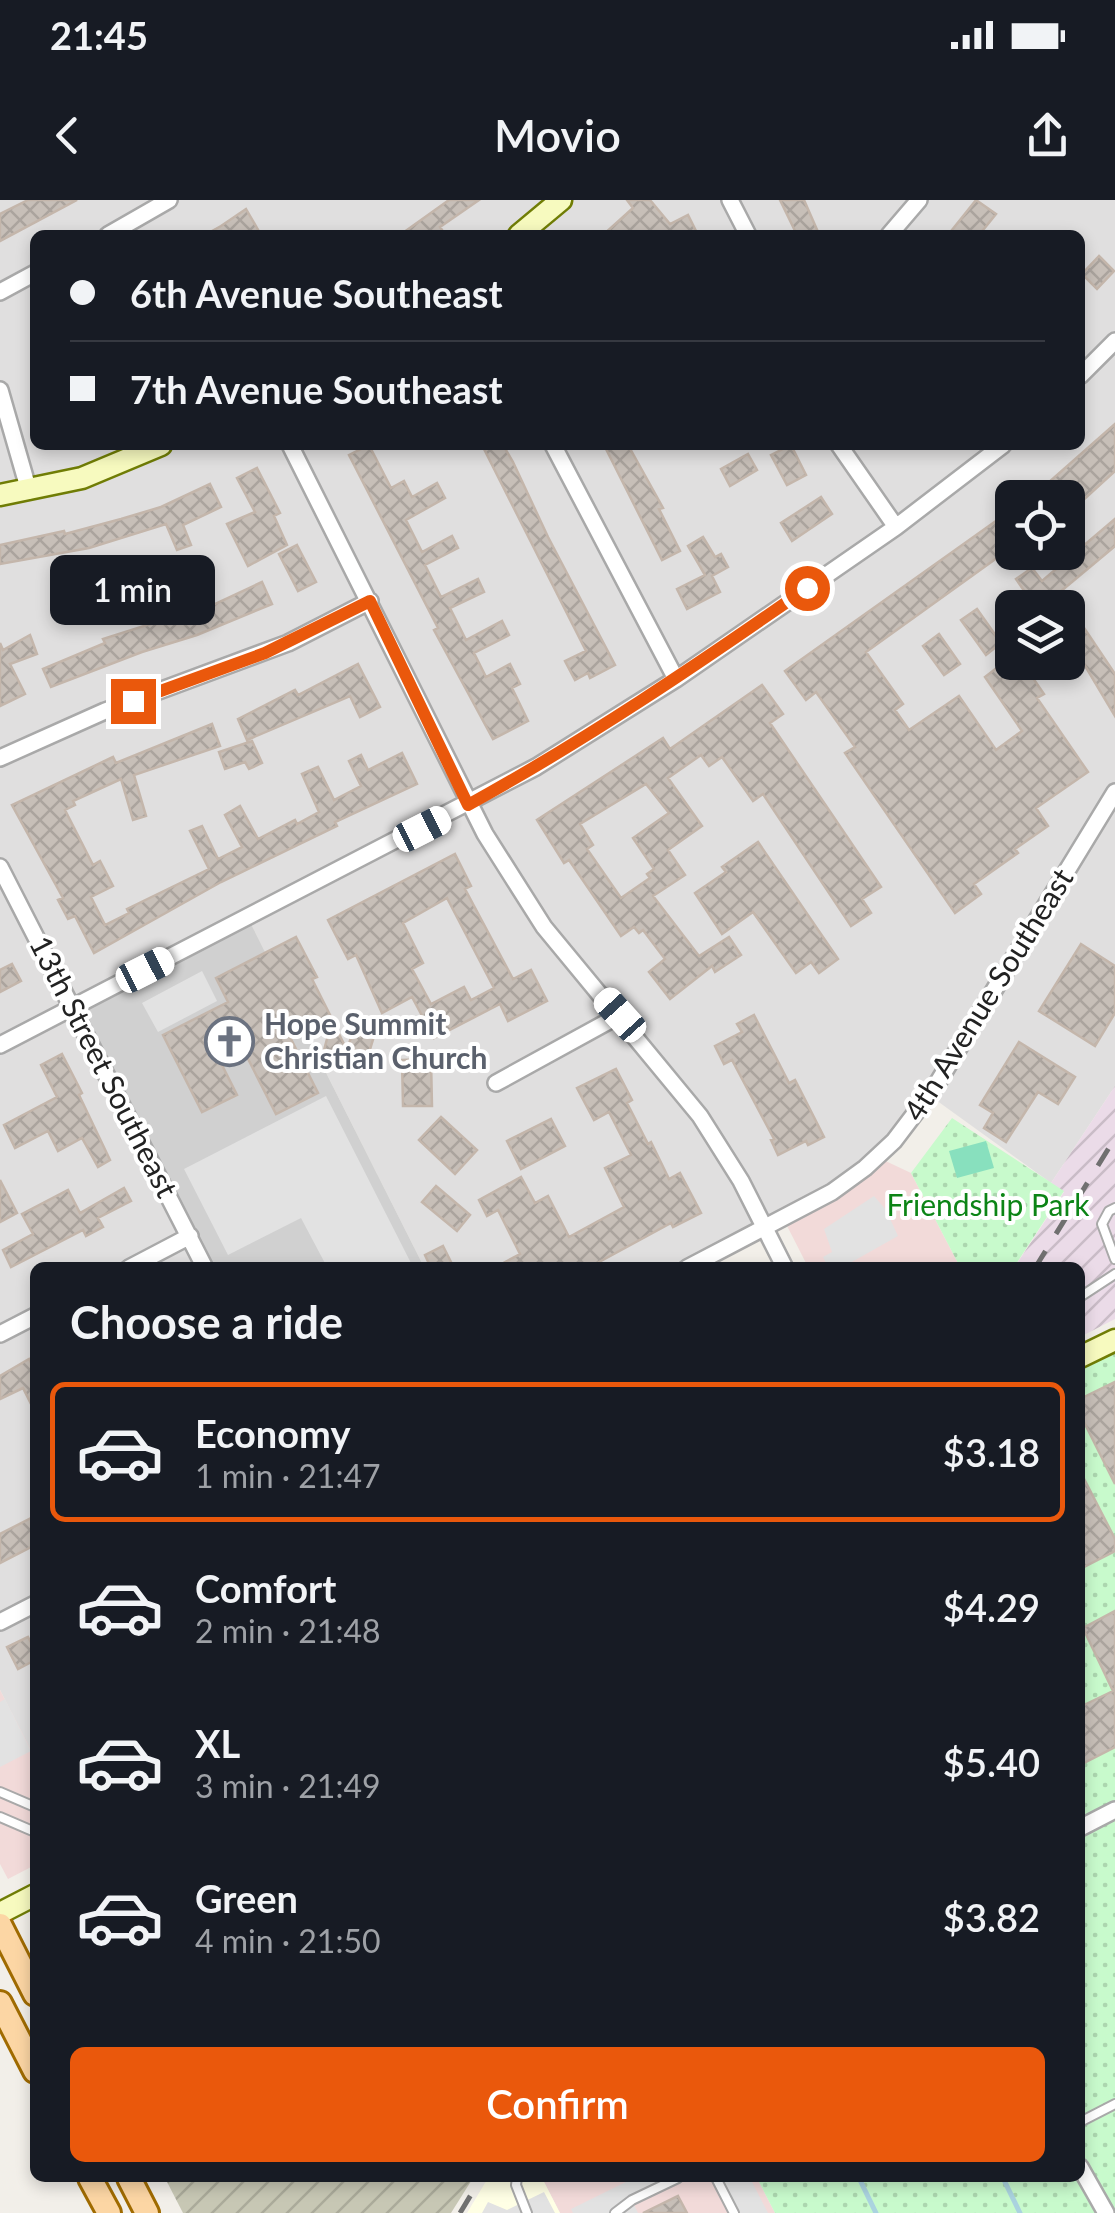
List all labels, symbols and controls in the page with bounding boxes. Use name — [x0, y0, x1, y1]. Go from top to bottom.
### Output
text: 21:45 — [50, 12, 148, 58]
icon: back — [40, 108, 95, 163]
text: Movio — [494, 108, 621, 162]
icon: share — [1020, 108, 1075, 163]
text: 6th Avenue Southeast — [130, 270, 503, 316]
text: 7th Avenue Southeast — [130, 366, 503, 412]
map controls — [995, 480, 1085, 680]
button: locate — [995, 480, 1085, 570]
callout: 1 min — [51, 556, 216, 626]
route start — [785, 566, 830, 611]
text: 1 min — [93, 570, 172, 609]
button: layers — [995, 590, 1085, 680]
route end — [111, 679, 156, 724]
car — [388, 802, 456, 856]
street label: 4th Avenue Southeast — [895, 861, 1080, 1127]
street label: 13th Street Southeast — [23, 929, 186, 1203]
car — [111, 943, 179, 997]
car — [589, 983, 651, 1047]
place label: Hope Summit Christian Church — [264, 1005, 487, 1075]
church icon: Hope Summit Christian Church — [203, 1016, 255, 1068]
park label: Friendship Park — [886, 1186, 1090, 1222]
text: Choose a ride — [70, 1295, 343, 1349]
icon: car — [75, 1407, 165, 1497]
text: Economy — [195, 1410, 350, 1456]
text: $3.18 — [943, 1429, 1040, 1475]
text: 1 min · 21:47 — [195, 1456, 381, 1495]
icon: car — [75, 1562, 165, 1652]
text: Comfort — [195, 1565, 336, 1611]
text: $4.29 — [943, 1584, 1040, 1630]
text: 2 min · 21:48 — [195, 1611, 381, 1650]
icon: car — [75, 1717, 165, 1807]
text: XL — [195, 1720, 240, 1766]
text: $5.40 — [943, 1739, 1040, 1785]
text: 3 min · 21:49 — [195, 1766, 381, 1805]
icon: car — [75, 1872, 165, 1962]
text: Green — [195, 1875, 298, 1921]
text: $3.82 — [943, 1894, 1040, 1940]
text: 4 min · 21:50 — [195, 1921, 381, 1960]
button: Confirm — [70, 2047, 1045, 2162]

